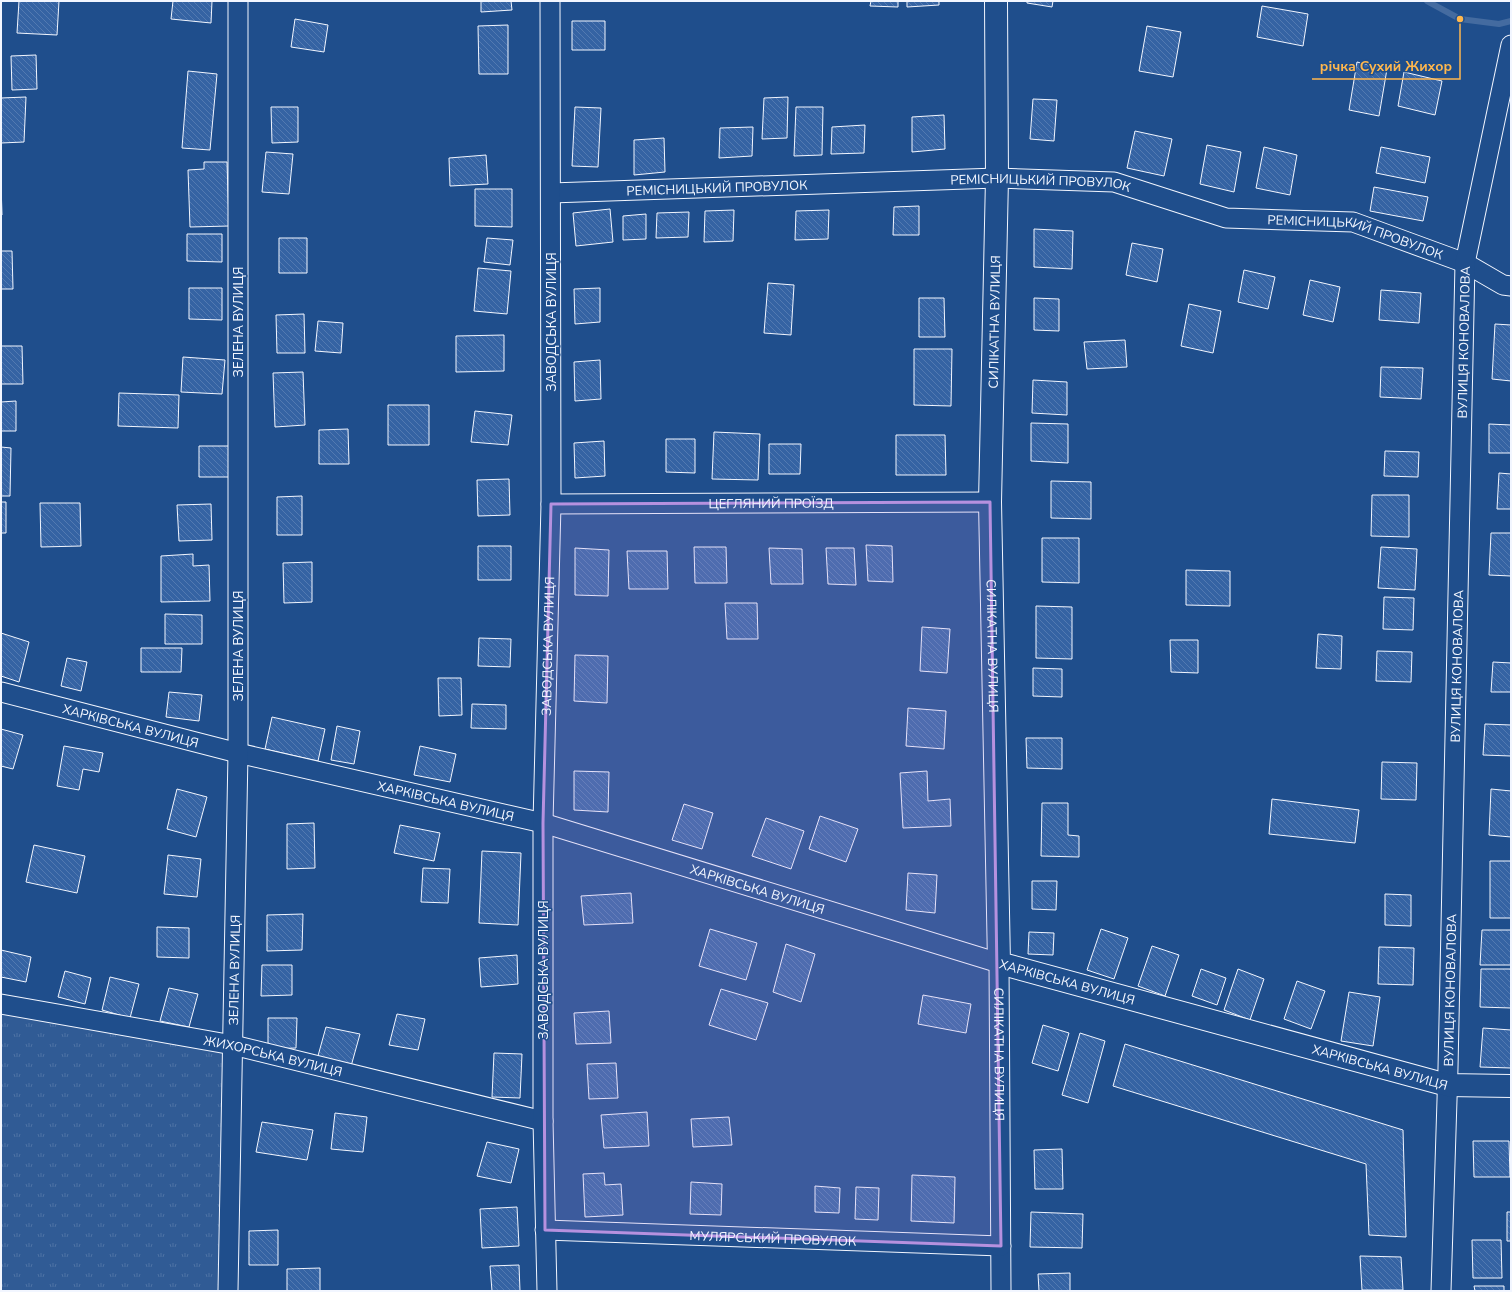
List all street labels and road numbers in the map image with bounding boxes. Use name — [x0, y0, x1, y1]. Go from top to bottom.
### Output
street label: РЕМІСНИЦЬКИЙ ПРОВУЛОК — [950, 170, 1133, 197]
street label: РЕМІСНИЦЬКИЙ ПРОВУЛОК — [626, 176, 808, 200]
street label: РЕМІСНИЦЬКИЙ ПРОВУЛОК — [1267, 211, 1446, 264]
street label: ЗАВОДСЬКА ВУЛИЦЯ — [543, 252, 561, 392]
street label: СИЛІКАТНА ВУЛИЦЯ — [985, 255, 1005, 389]
street label: ВУЛИЦЯ КОНОВАЛОВА — [1454, 265, 1475, 419]
street label: ЗЕЛЕНА ВУЛИЦЯ — [230, 267, 248, 377]
street label: ЦЕГЛЯНИЙ ПРОЇЗД — [708, 494, 834, 513]
street label: ЗАВОДСЬКА ВУЛИЦЯ — [538, 576, 559, 716]
street label: СИЛІКАТНА ВУЛИЦЯ — [982, 579, 1002, 713]
street label: ВУЛИЦЯ КОНОВАЛОВА — [1447, 589, 1468, 743]
street label: ЗЕЛЕНА ВУЛИЦЯ — [230, 591, 248, 701]
street label: ХАРКІВСЬКА ВУЛИЦЯ — [61, 700, 200, 753]
street label: ХАРКІВСЬКА ВУЛИЦЯ — [376, 777, 516, 826]
street label: ХАРКІВСЬКА ВУЛИЦЯ — [688, 861, 827, 919]
street label: ЗАВОДСЬКА ВУЛИЦЯ — [535, 900, 553, 1040]
street label: ВУЛИЦЯ КОНОВАЛОВА — [1440, 913, 1461, 1067]
street label: ЗЕЛЕНА ВУЛИЦЯ — [225, 914, 245, 1026]
street label: ХАРКІВСЬКА ВУЛИЦЯ — [997, 956, 1137, 1010]
street label: СИЛІКАТНА ВУЛИЦЯ — [989, 988, 1008, 1121]
street label: ЖИХОРСЬКА ВУЛИЦЯ — [202, 1032, 344, 1081]
street label: ХАРКІВСЬКА ВУЛИЦЯ — [1310, 1041, 1449, 1095]
street label: МУЛЯРСЬКИЙ ПРОВУЛОК — [689, 1227, 857, 1251]

